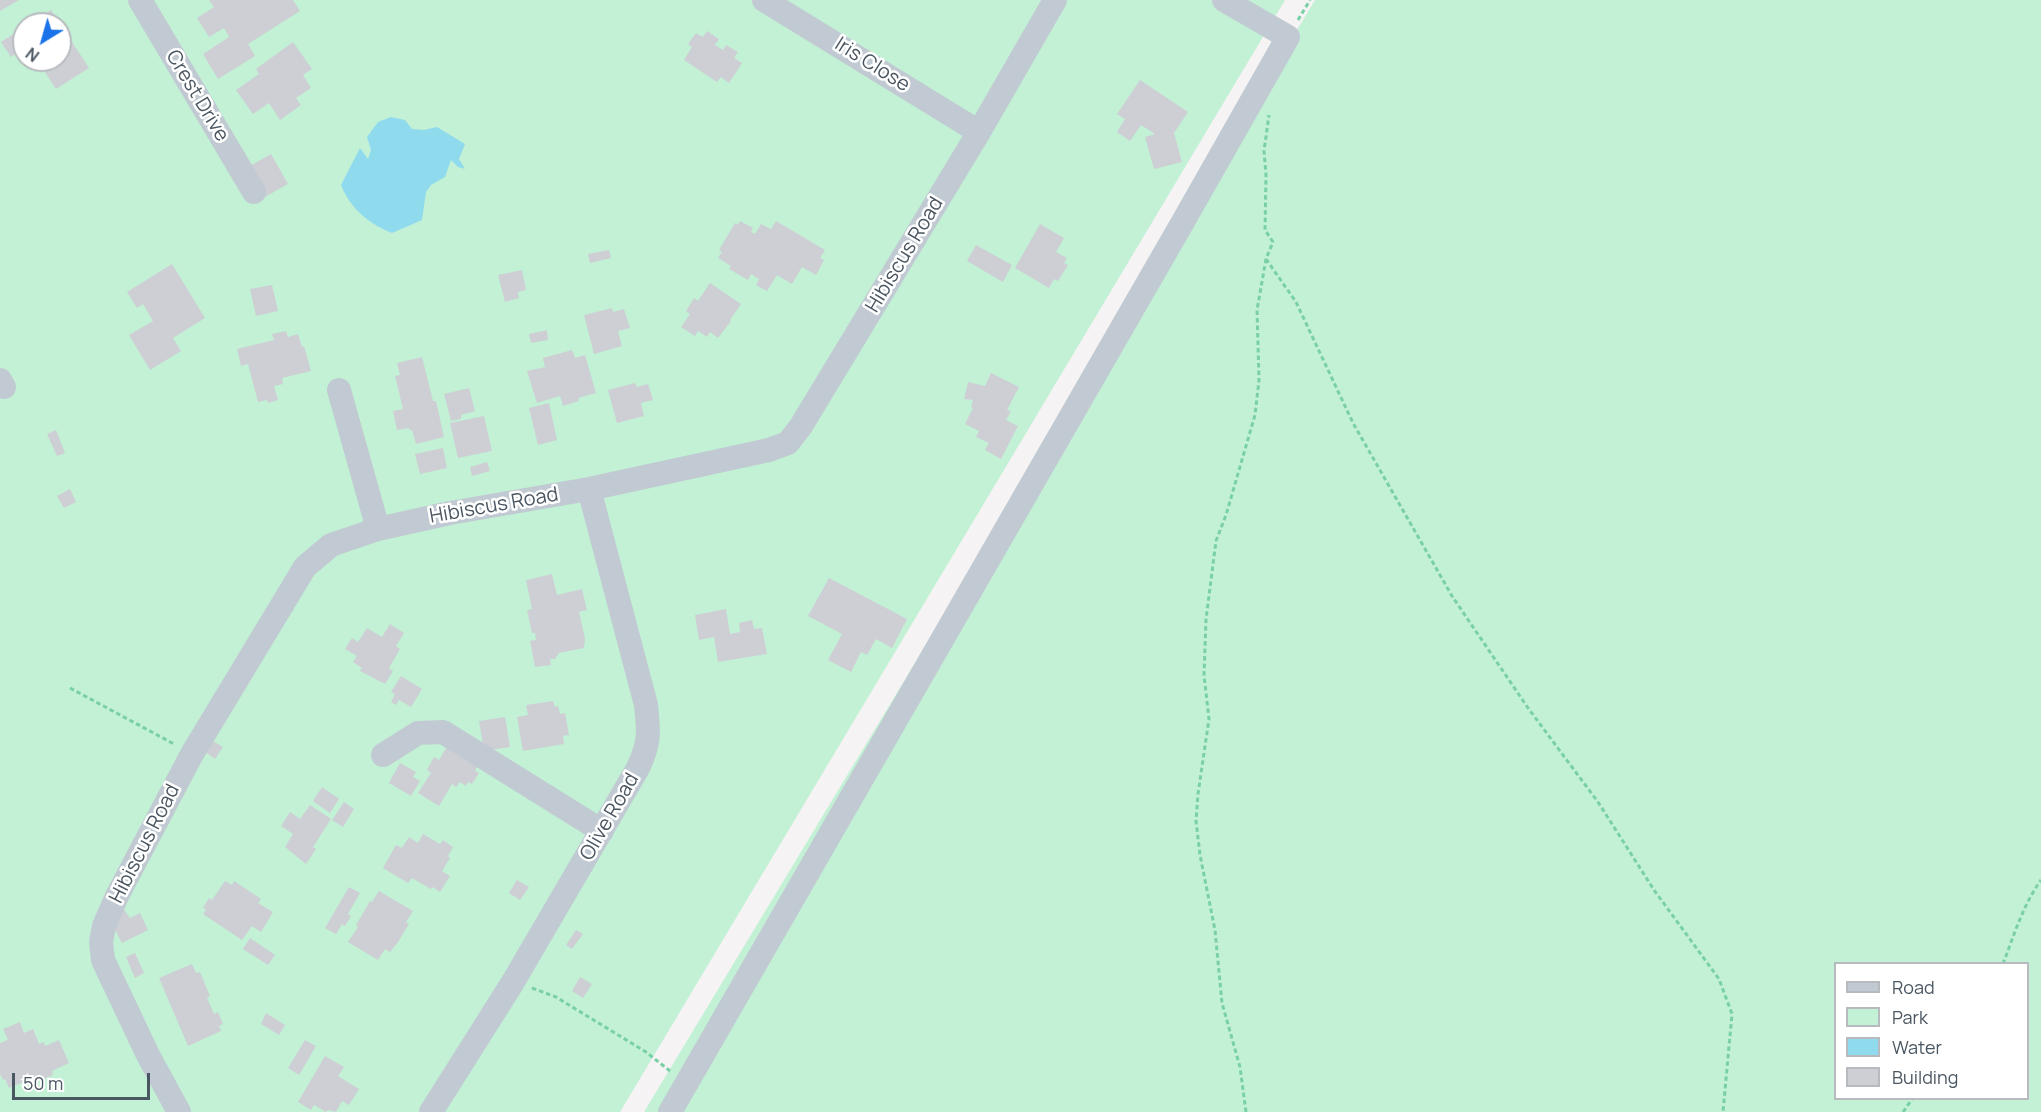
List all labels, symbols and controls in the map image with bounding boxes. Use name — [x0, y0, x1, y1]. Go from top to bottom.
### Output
north arrow — [12, 12, 72, 72]
street label: Iris Close — [830, 33, 914, 97]
text: N — [21, 43, 44, 67]
street label: Crest Drive — [160, 46, 234, 146]
street label: Hibiscus Road — [861, 193, 949, 317]
street label: Hibiscus Road — [428, 483, 560, 529]
street label: Olive Road — [575, 769, 645, 865]
street label: Hibiscus Road — [105, 781, 185, 907]
legend — [1834, 962, 2029, 1100]
text: Road — [1892, 975, 1935, 999]
text: Park — [1892, 1005, 1928, 1029]
text: Water — [1892, 1035, 1942, 1059]
scale bar — [15, 1061, 153, 1099]
text: Building — [1892, 1065, 1958, 1089]
text: 50 m — [23, 1071, 63, 1095]

